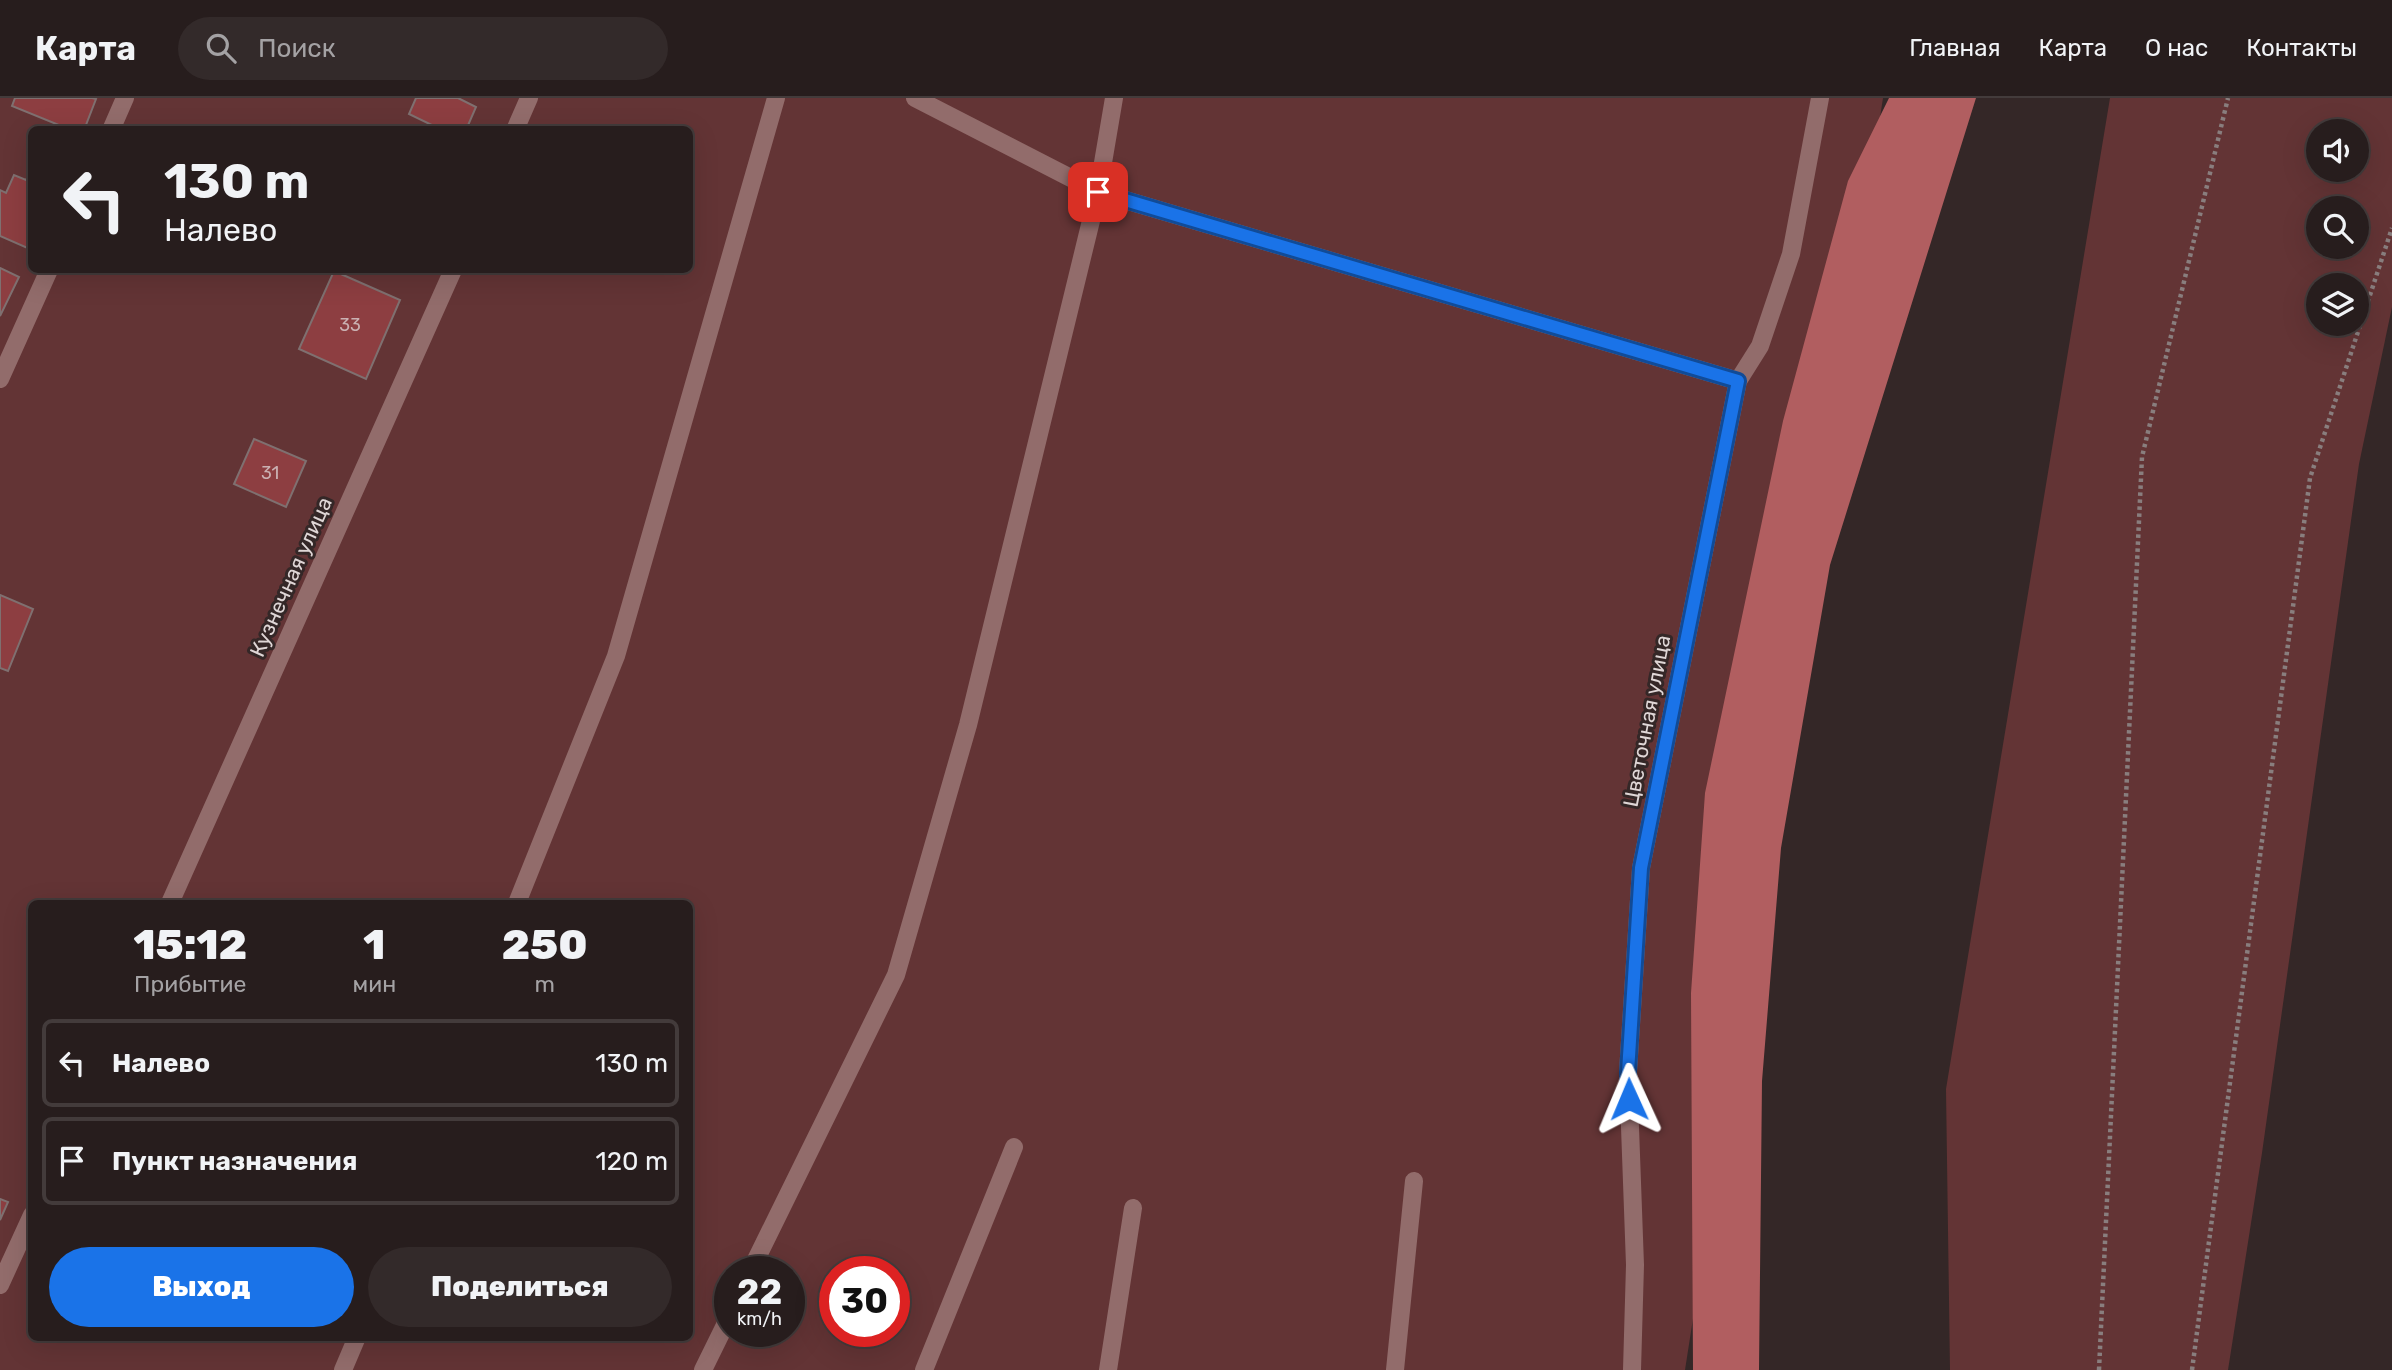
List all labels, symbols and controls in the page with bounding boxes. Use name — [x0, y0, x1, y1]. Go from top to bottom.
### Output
search box — [178, 17, 668, 80]
text: Карта — [35, 29, 136, 68]
icon: search — [202, 29, 240, 67]
text: Поиск — [258, 33, 336, 64]
text: Главная — [1909, 34, 2001, 62]
text: Карта — [2039, 34, 2107, 62]
text: О нас — [2145, 34, 2208, 62]
text: Контакты — [2246, 34, 2357, 62]
map controls — [2306, 119, 2369, 336]
button: sound — [2306, 119, 2369, 182]
text: 130 m — [164, 152, 309, 210]
icon: left — [49, 154, 140, 245]
pin — [1068, 162, 1128, 222]
icon: arrive — [1079, 173, 1117, 211]
button: search — [2306, 196, 2369, 259]
text: Налево — [164, 211, 277, 249]
button: layers — [2306, 273, 2369, 336]
house number: 33 — [339, 314, 361, 336]
house number: 31 — [261, 462, 279, 484]
street label: Кузнечная улица — [244, 493, 337, 660]
street label: Цветочная улица — [1618, 633, 1675, 809]
text: 15:12 — [133, 920, 247, 970]
text: 1 — [363, 920, 385, 970]
text: 250 — [502, 920, 588, 970]
text: Прибытие — [134, 970, 246, 998]
text: мин — [353, 970, 396, 998]
text: m — [534, 970, 555, 998]
icon: left — [53, 1044, 91, 1082]
text: Налево — [112, 1048, 210, 1079]
text: 130 m — [595, 1048, 668, 1079]
position arrow — [1592, 1062, 1666, 1136]
icon: arrive — [53, 1142, 91, 1180]
text: Пункт назначения — [112, 1146, 357, 1177]
text: 120 m — [596, 1146, 668, 1177]
button: Выход — [49, 1247, 354, 1327]
button: Поделиться — [368, 1247, 672, 1327]
speed limit sign: 30 — [819, 1256, 910, 1347]
text: 22 — [737, 1271, 782, 1313]
text: km/h — [737, 1308, 782, 1330]

